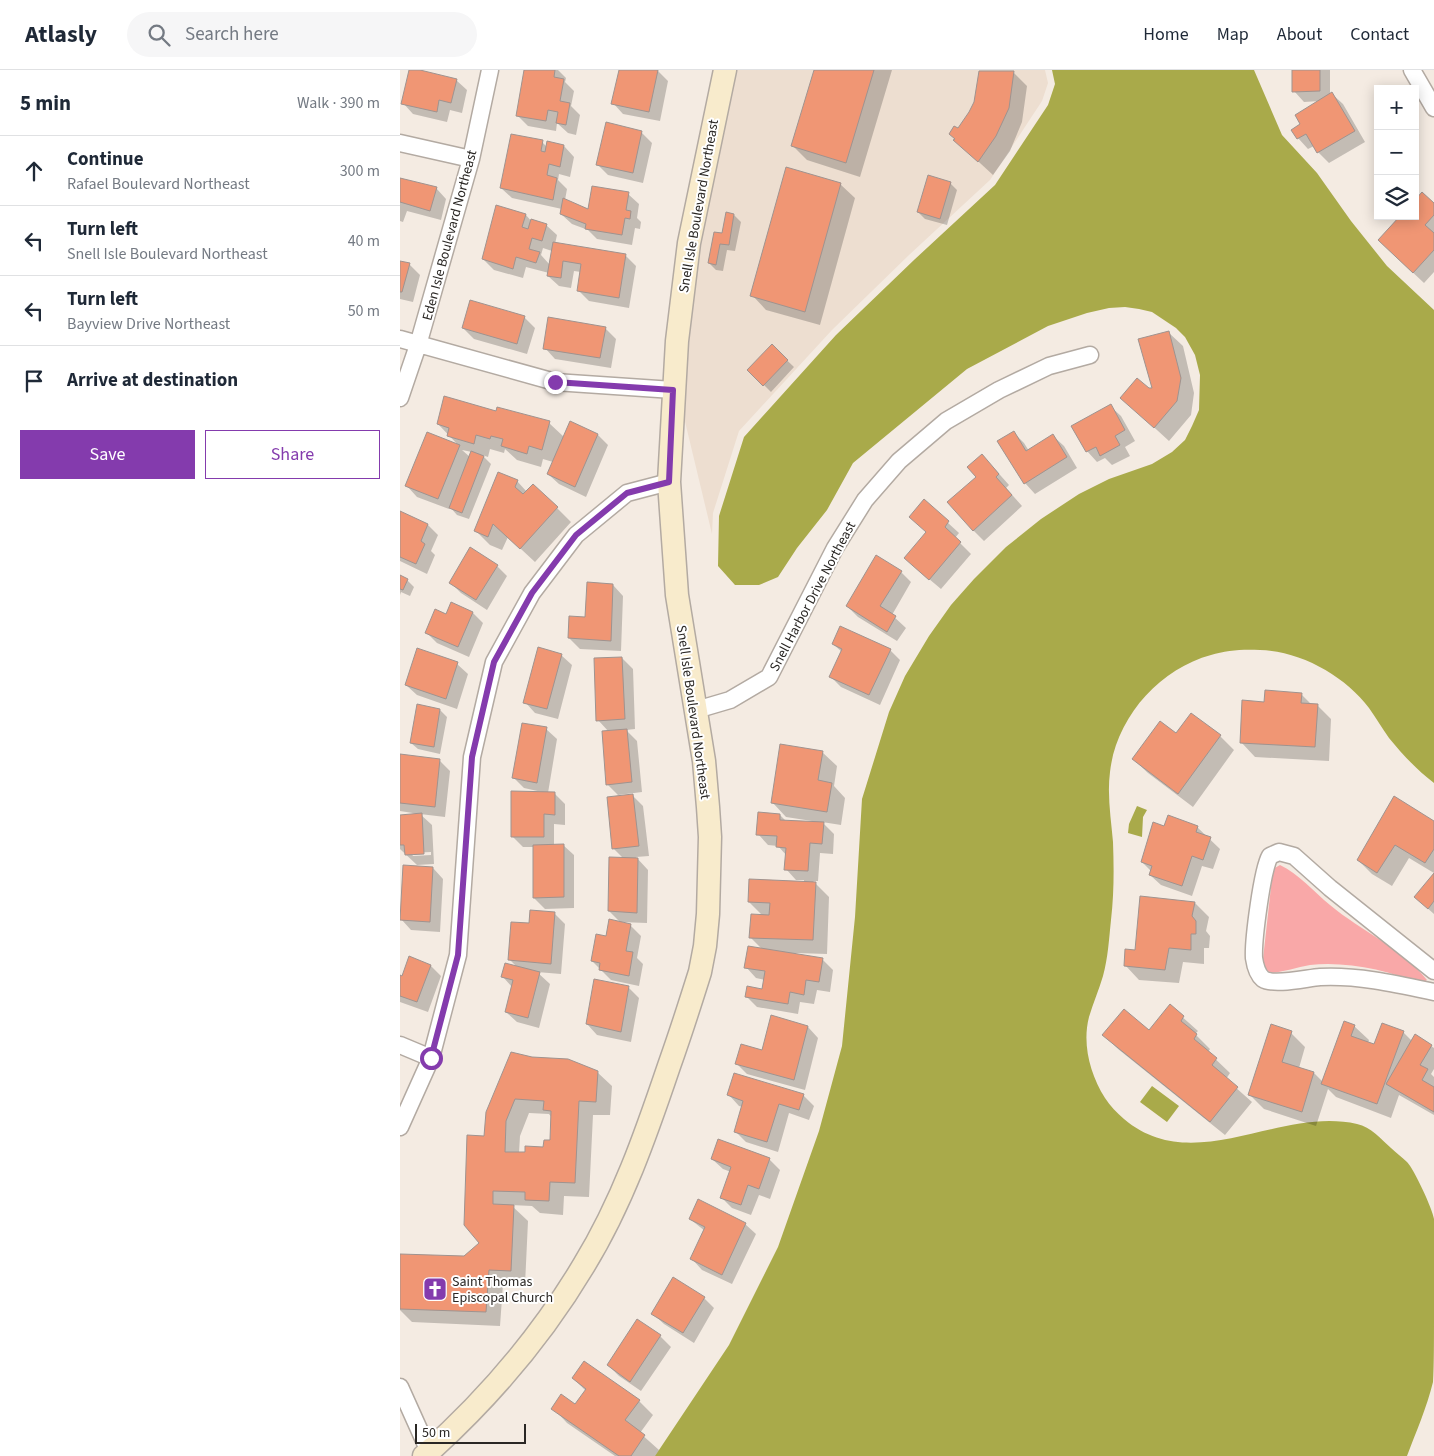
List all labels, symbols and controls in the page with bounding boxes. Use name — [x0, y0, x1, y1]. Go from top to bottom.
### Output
search box — [127, 12, 477, 57]
text: Atlasly — [25, 17, 97, 52]
icon: search — [145, 21, 173, 49]
text: Search here — [185, 21, 279, 48]
text: Home — [1143, 22, 1189, 47]
text: Map — [1217, 22, 1249, 47]
text: About — [1277, 22, 1322, 47]
text: Contact — [1350, 22, 1409, 47]
map controls — [1374, 85, 1419, 220]
button: + — [1374, 85, 1419, 130]
text: 5 min — [20, 88, 71, 118]
text: Walk · 390 m — [297, 92, 380, 114]
street label: Snell Isle Boulevard Northeast — [674, 118, 724, 294]
button: − — [1374, 130, 1419, 175]
text: Continue — [67, 146, 144, 173]
street label: Eden Isle Boulevard Northeast — [418, 147, 482, 323]
icon: ahead — [20, 157, 48, 185]
text: 300 m — [340, 160, 380, 182]
text: Rafael Boulevard Northeast — [67, 173, 250, 195]
button: layers — [1374, 175, 1419, 220]
text: Turn left — [67, 216, 138, 243]
icon: left — [20, 227, 48, 255]
text: 40 m — [348, 230, 380, 252]
text: Snell Isle Boulevard Northeast — [67, 243, 268, 265]
text: Turn left — [67, 286, 138, 313]
icon: left — [20, 297, 48, 325]
text: 50 m — [348, 300, 380, 322]
text: Bayview Drive Northeast — [67, 313, 230, 335]
icon: arrive — [20, 367, 48, 395]
text: Arrive at destination — [67, 367, 238, 394]
route end — [544, 371, 567, 394]
button: Save — [20, 430, 195, 479]
button: Share — [205, 430, 380, 479]
street label: Snell Harbor Drive Northeast — [765, 518, 861, 675]
street label: Snell Isle Boulevard Northeast — [671, 624, 715, 801]
route start — [420, 1047, 443, 1070]
place label: Saint Thomas Episcopal Church — [452, 1272, 553, 1308]
church icon: Saint Thomas Episcopal Church — [422, 1276, 448, 1302]
scale bar — [415, 1421, 526, 1444]
text: 50 m — [422, 1423, 450, 1443]

